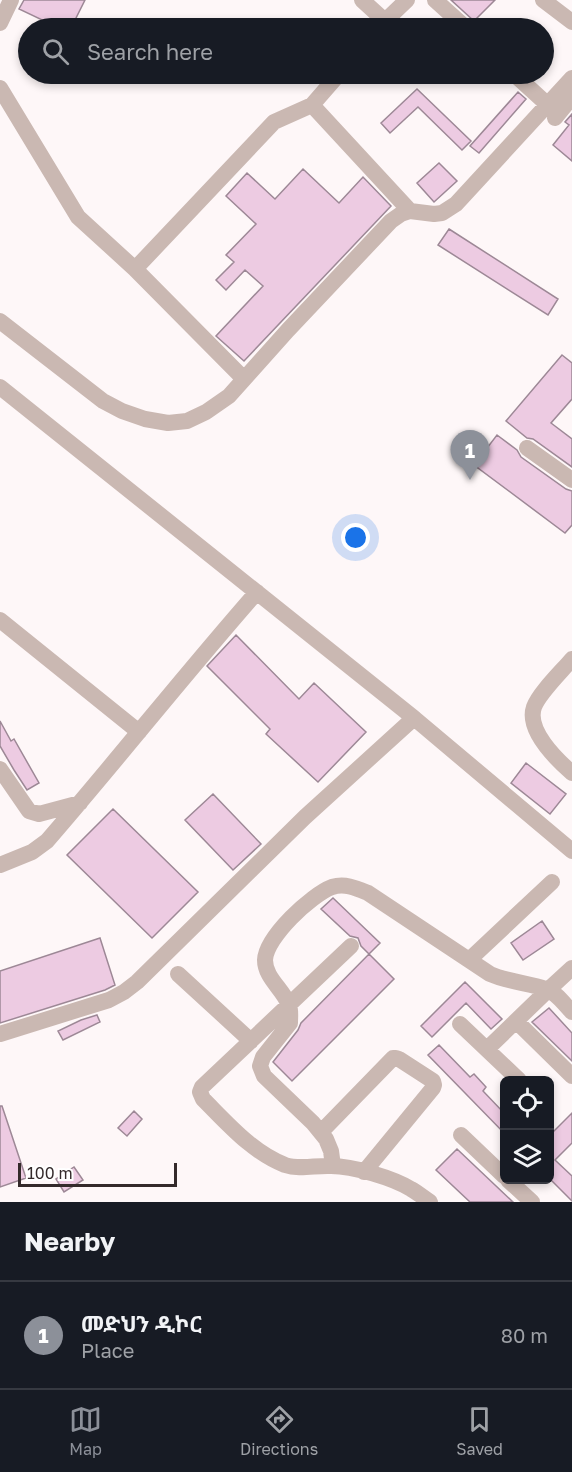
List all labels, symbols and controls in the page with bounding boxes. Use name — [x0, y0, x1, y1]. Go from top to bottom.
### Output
search box — [18, 18, 554, 84]
icon: search — [39, 35, 72, 68]
text: Search here — [87, 38, 213, 65]
pin: 1 — [450, 430, 490, 480]
your location — [341, 523, 370, 552]
map controls — [500, 1076, 554, 1184]
button: locate — [500, 1076, 554, 1130]
button: layers — [500, 1130, 554, 1184]
scale bar — [18, 1160, 177, 1188]
text: 100 m — [27, 1163, 73, 1183]
text: Nearby — [24, 1226, 115, 1257]
text: መድህን ዲኮር — [81, 1310, 202, 1337]
text: 1 — [38, 1323, 49, 1347]
text: 80 m — [501, 1323, 548, 1347]
text: Place — [81, 1338, 134, 1362]
tab: Map — [69, 1403, 102, 1459]
tab: Directions — [240, 1403, 318, 1459]
tab: Saved — [456, 1403, 503, 1459]

